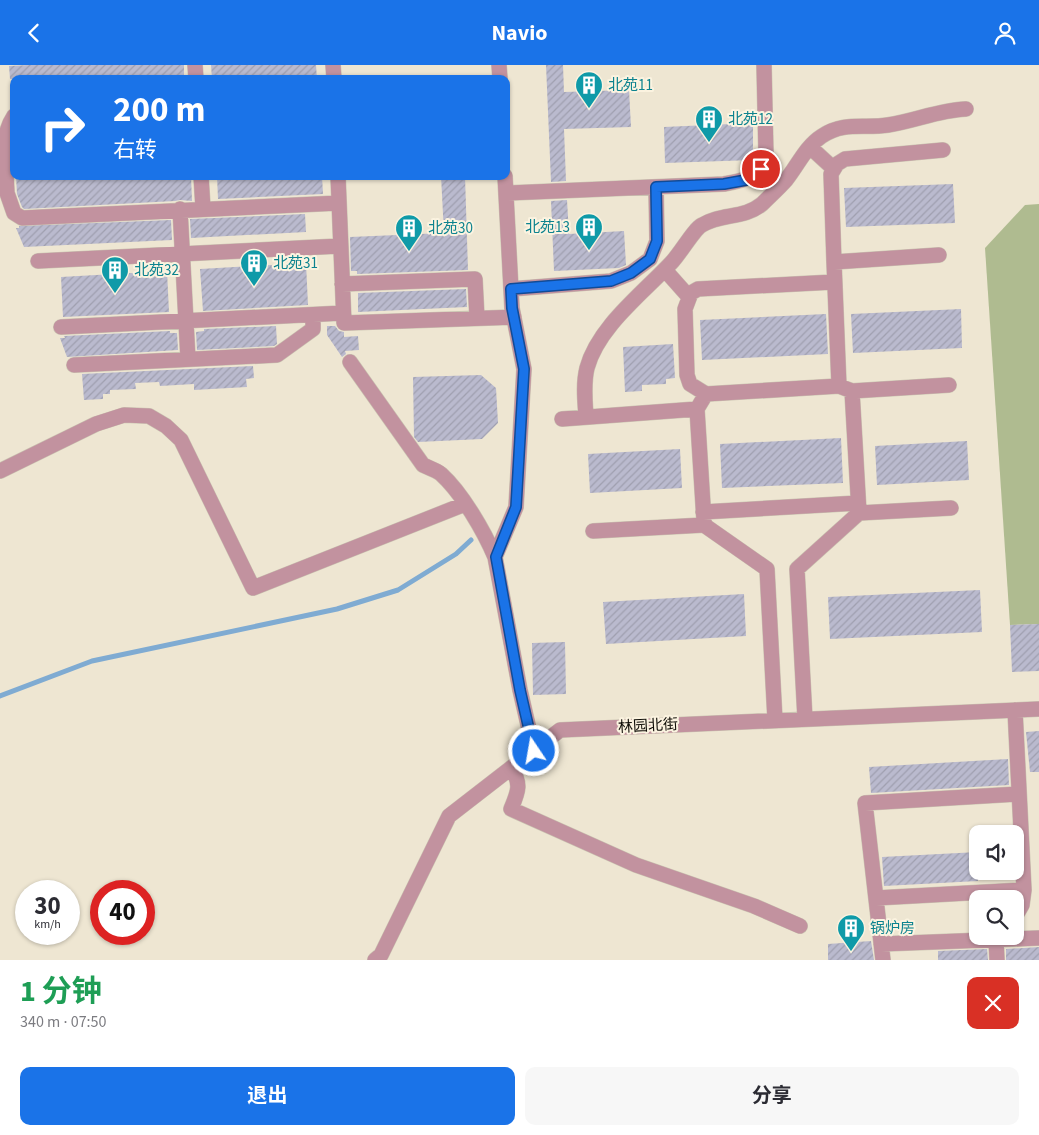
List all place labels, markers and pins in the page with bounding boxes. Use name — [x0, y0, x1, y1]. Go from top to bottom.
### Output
building icon: 北苑11 — [574, 70, 604, 109]
place label: 北苑11 — [608, 75, 653, 96]
building icon: 北苑12 — [694, 104, 724, 143]
place label: 北苑12 — [728, 109, 773, 130]
pin — [740, 148, 782, 190]
building icon: 北苑13 — [574, 212, 604, 251]
building icon: 北苑30 — [394, 213, 424, 252]
place label: 北苑13 — [525, 217, 570, 238]
place label: 北苑30 — [428, 218, 473, 239]
building icon: 北苑31 — [239, 248, 269, 287]
place label: 北苑31 — [273, 253, 318, 274]
building icon: 北苑32 — [100, 255, 130, 294]
place label: 北苑32 — [134, 260, 179, 281]
building icon: 锅炉房 — [836, 913, 866, 952]
place label: 锅炉房 — [870, 918, 915, 939]

